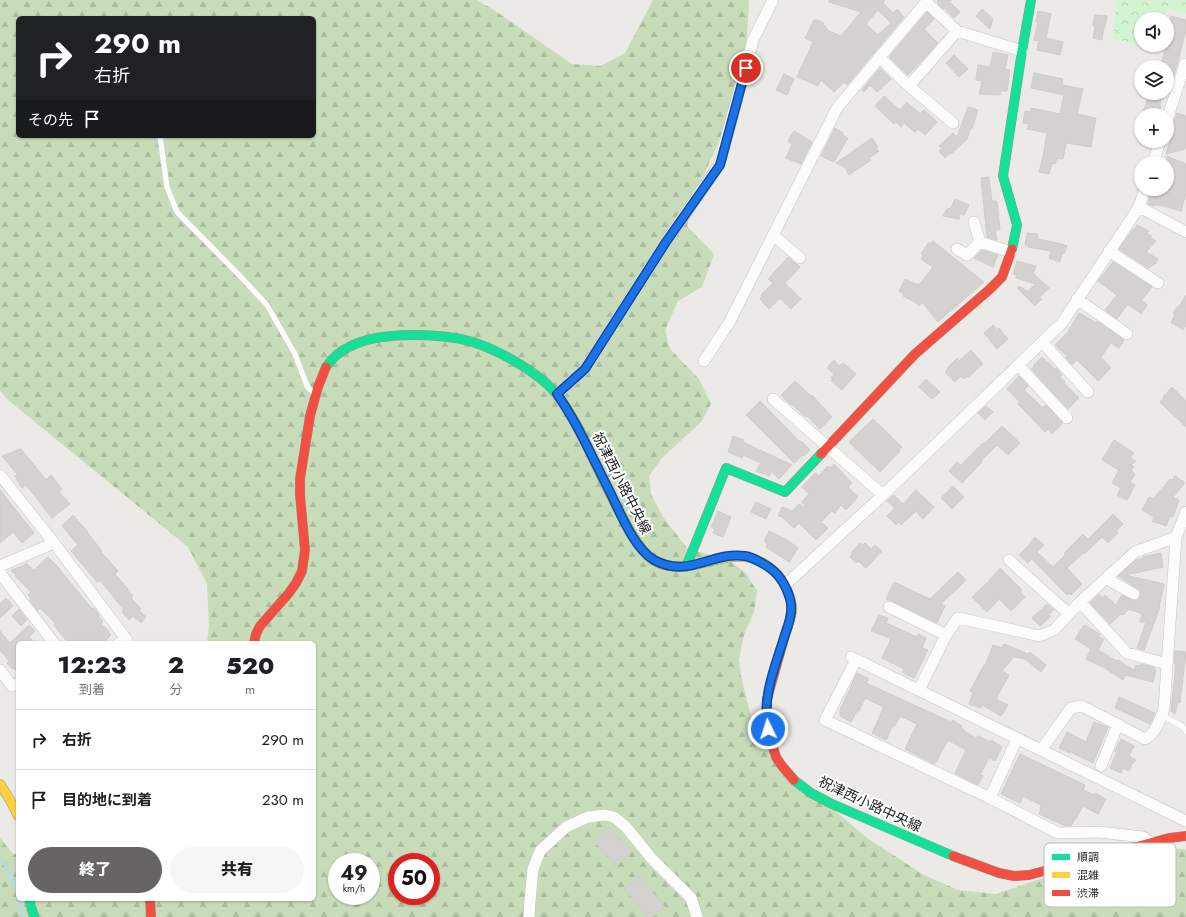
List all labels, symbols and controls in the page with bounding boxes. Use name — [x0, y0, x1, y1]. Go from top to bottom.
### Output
map controls — [1134, 12, 1174, 196]
button: sound — [1134, 12, 1174, 52]
text: 290 m — [94, 23, 181, 64]
icon: right — [28, 32, 80, 84]
pin — [729, 51, 763, 85]
icon: arrive — [735, 57, 757, 79]
button: layers — [1134, 60, 1174, 100]
text: 右折 — [94, 63, 130, 89]
icon: arrive — [81, 108, 103, 130]
button: + — [1134, 108, 1174, 148]
text: その先 — [28, 109, 73, 131]
button: − — [1134, 156, 1174, 196]
street label: 祝津西小路中央線 — [588, 429, 656, 537]
text: 12:23 — [58, 647, 126, 682]
text: 2 — [168, 647, 184, 682]
text: 520 — [226, 648, 274, 683]
text: 到着 — [79, 680, 105, 699]
text: 分 — [169, 680, 182, 699]
text: m — [245, 680, 255, 699]
position arrow — [747, 708, 789, 750]
icon: right — [28, 729, 50, 751]
text: 右折 — [62, 729, 92, 751]
text: 290 m — [262, 729, 304, 751]
street label: 祝津西小路中央線 — [815, 771, 925, 837]
icon: arrive — [28, 789, 50, 811]
text: 目的地に到着 — [62, 789, 152, 811]
text: 230 m — [262, 789, 304, 811]
legend — [1044, 843, 1176, 907]
button: 終了 — [28, 847, 162, 893]
button: 共有 — [170, 847, 304, 893]
text: 順調 — [1077, 849, 1099, 865]
speed limit sign: 50 — [388, 853, 440, 905]
text: 49 — [340, 859, 368, 888]
text: 混雑 — [1077, 867, 1099, 883]
text: km/h — [343, 881, 365, 896]
text: 渋滞 — [1077, 885, 1099, 901]

